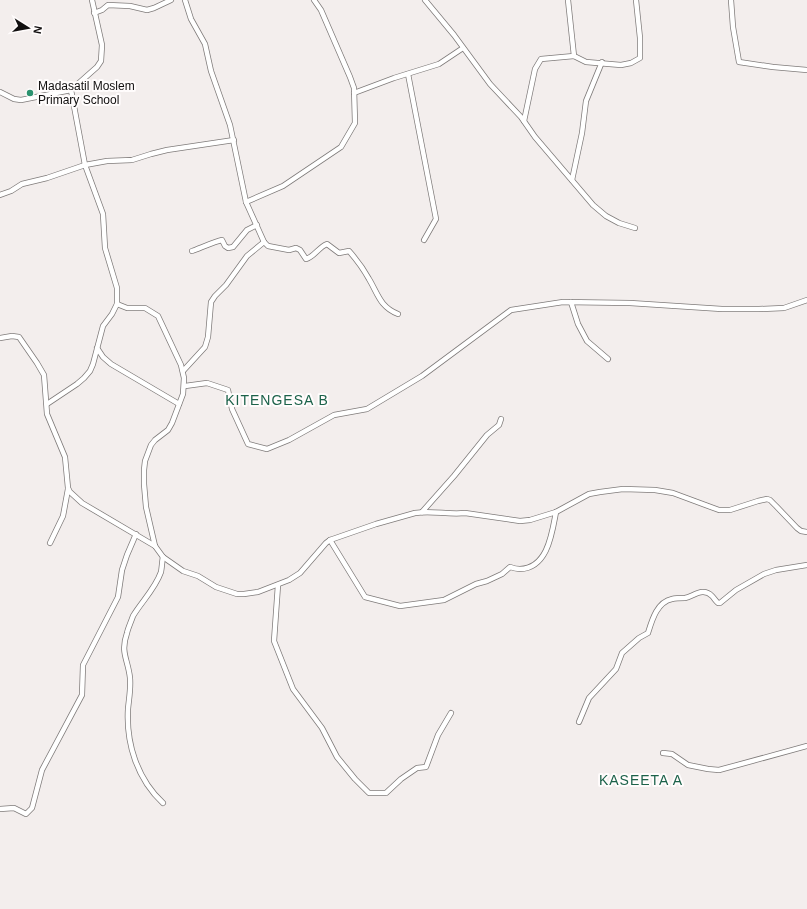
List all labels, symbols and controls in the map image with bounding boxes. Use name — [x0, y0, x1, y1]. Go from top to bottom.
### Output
north arrow — [8, 8, 48, 48]
text: N — [31, 25, 44, 35]
place label: Madasatil Moslem Primary School — [38, 79, 135, 107]
marker: Madasatil Moslem Primary School — [25, 88, 35, 98]
district label: KITENGESA B — [225, 392, 329, 408]
district label: KASEETA A — [599, 772, 683, 788]

